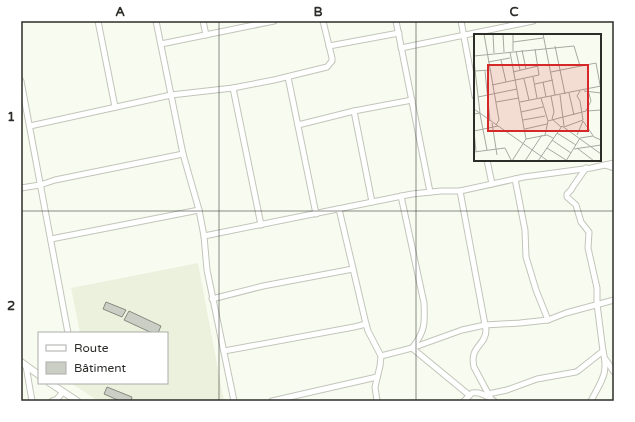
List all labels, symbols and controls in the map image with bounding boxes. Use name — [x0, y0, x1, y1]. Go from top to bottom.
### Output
text: A — [115, 4, 125, 20]
text: B — [313, 4, 323, 20]
text: C — [509, 4, 519, 20]
inset map — [474, 34, 601, 161]
text: 1 — [7, 109, 15, 125]
text: 2 — [7, 298, 15, 314]
legend — [38, 332, 168, 384]
text: Route — [74, 341, 109, 355]
text: Bâtiment — [74, 361, 126, 375]

